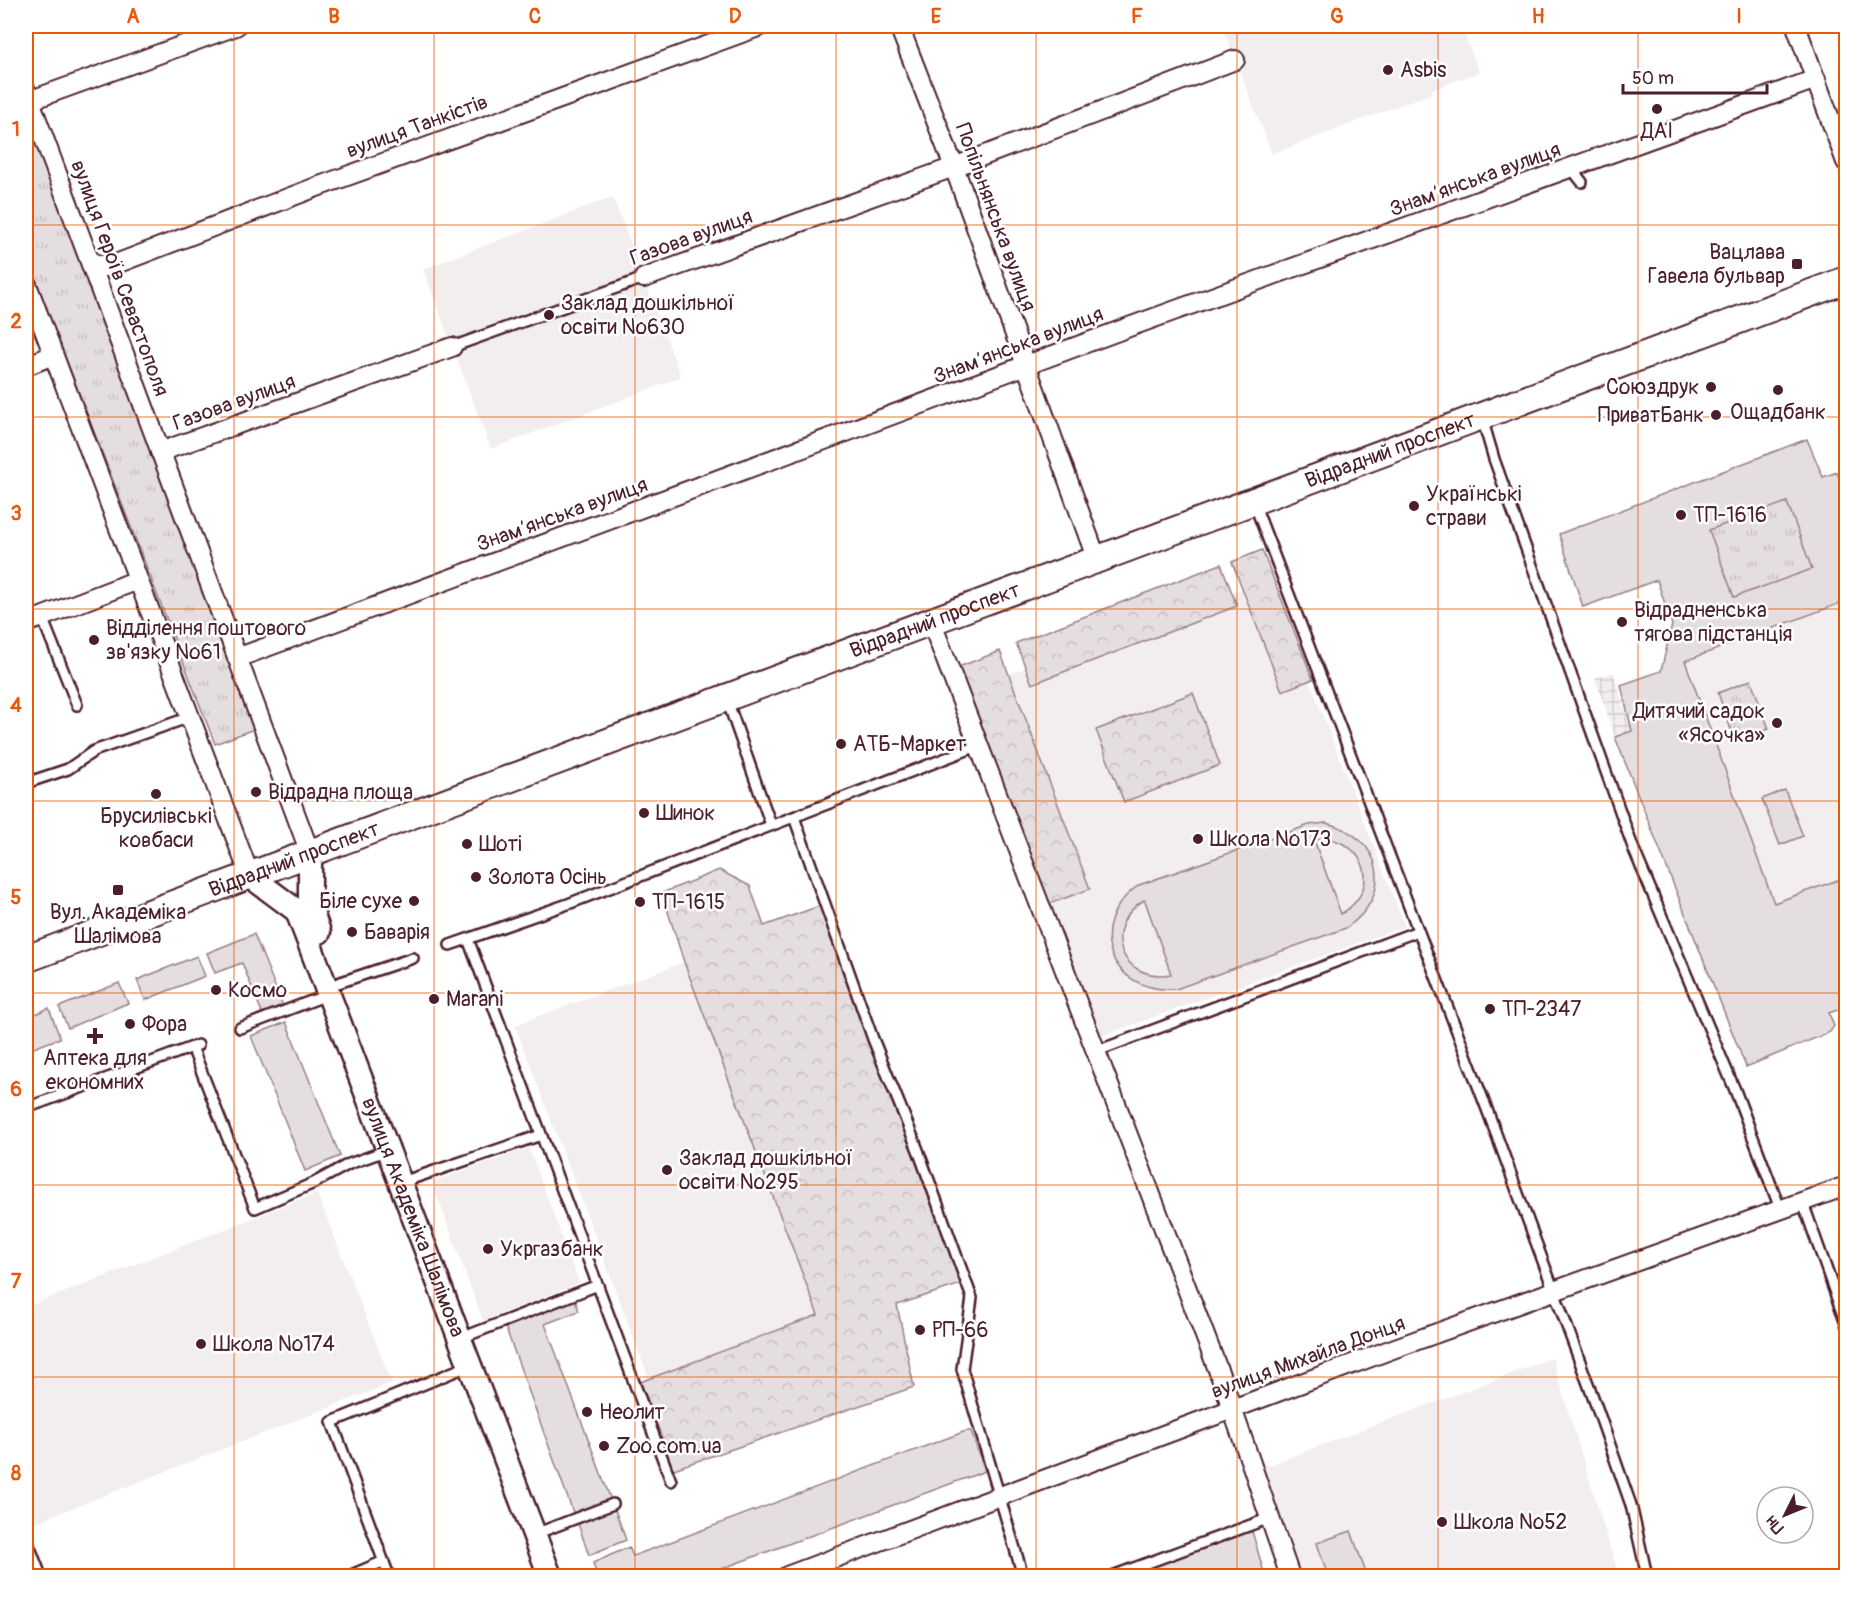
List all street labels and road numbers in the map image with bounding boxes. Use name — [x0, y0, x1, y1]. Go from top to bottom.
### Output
street label: вулиця Танкістів — [343, 88, 492, 165]
street label: Попільнянська вулиця — [949, 119, 1042, 315]
street label: Знамʼянська вулиця — [1386, 136, 1564, 223]
street label: вулиця Героїв Севастополя — [64, 156, 175, 400]
street label: Газова вулиця — [626, 203, 756, 272]
street label: Знамʼянська вулиця — [929, 301, 1107, 390]
street label: Газова вулиця — [169, 368, 299, 437]
street label: Відрадний проспект — [1301, 406, 1480, 495]
street label: Знамʼянська вулиця — [473, 471, 651, 558]
street label: Відрадний проспект — [846, 576, 1024, 665]
street label: Відрадний проспект — [205, 815, 384, 904]
street label: вулиця Академіка Шалімова — [355, 1094, 471, 1341]
street label: вулиця Михайла Донця — [1207, 1310, 1409, 1405]

